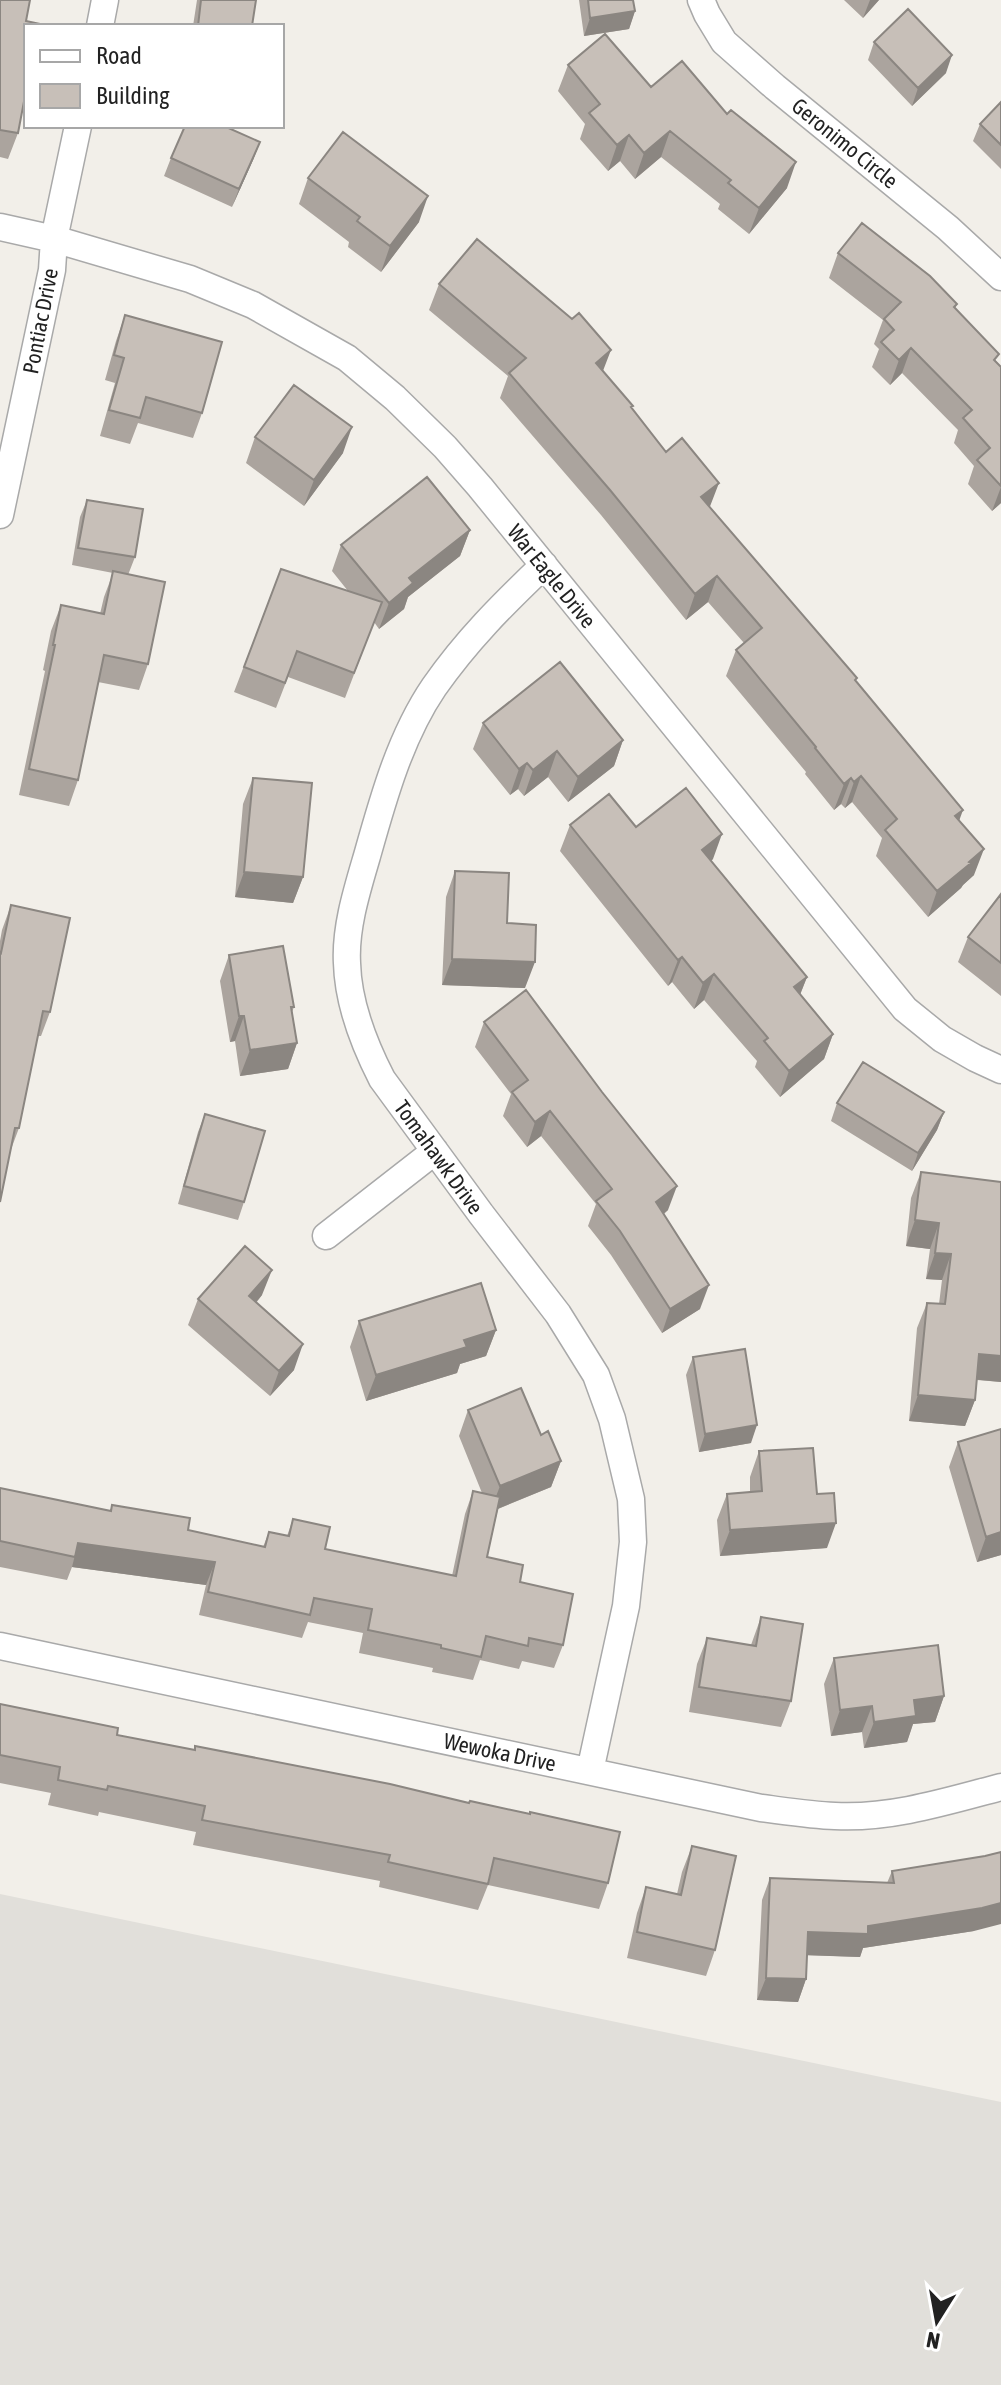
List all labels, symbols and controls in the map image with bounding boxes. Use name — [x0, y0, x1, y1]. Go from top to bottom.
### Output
legend — [24, 24, 284, 128]
text: Road — [96, 42, 142, 69]
text: Building — [96, 82, 170, 109]
street label: Geronimo Circle — [787, 92, 903, 194]
street label: Pontiac Drive — [17, 266, 63, 376]
street label: War Eagle Drive — [502, 519, 602, 633]
street label: Tomahawk Drive — [389, 1095, 489, 1219]
street label: Wewoka Drive — [442, 1727, 558, 1777]
north arrow — [897, 2281, 977, 2361]
text: N — [924, 2327, 942, 2355]

